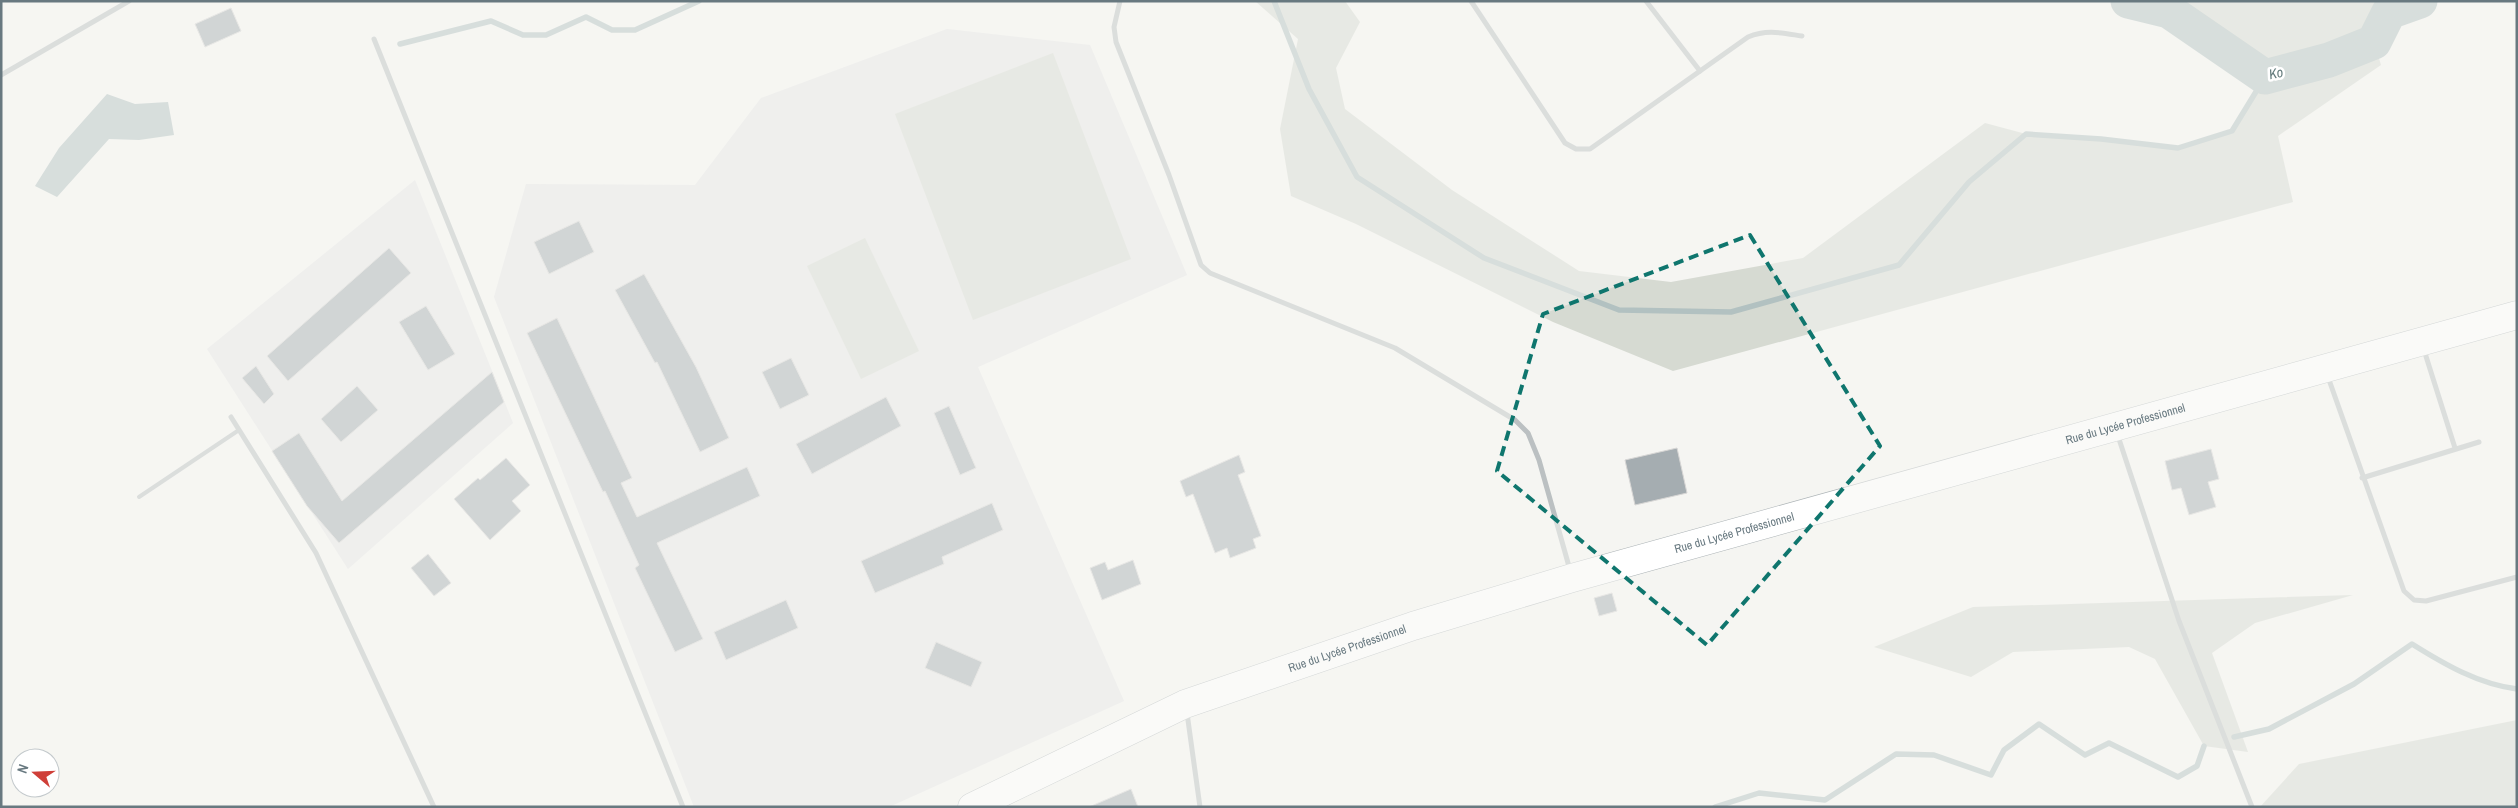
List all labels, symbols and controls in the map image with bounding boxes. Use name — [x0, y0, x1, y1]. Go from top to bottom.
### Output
water label: Ko — [2267, 63, 2285, 83]
street label: Rue du Lycée Professionnel — [2064, 400, 2187, 448]
street label: Rue du Lycée Professionnel — [1673, 509, 1796, 557]
street label: Rue du Lycée Professionnel — [1286, 621, 1408, 676]
north arrow — [10, 748, 60, 798]
text: N — [13, 762, 33, 776]

